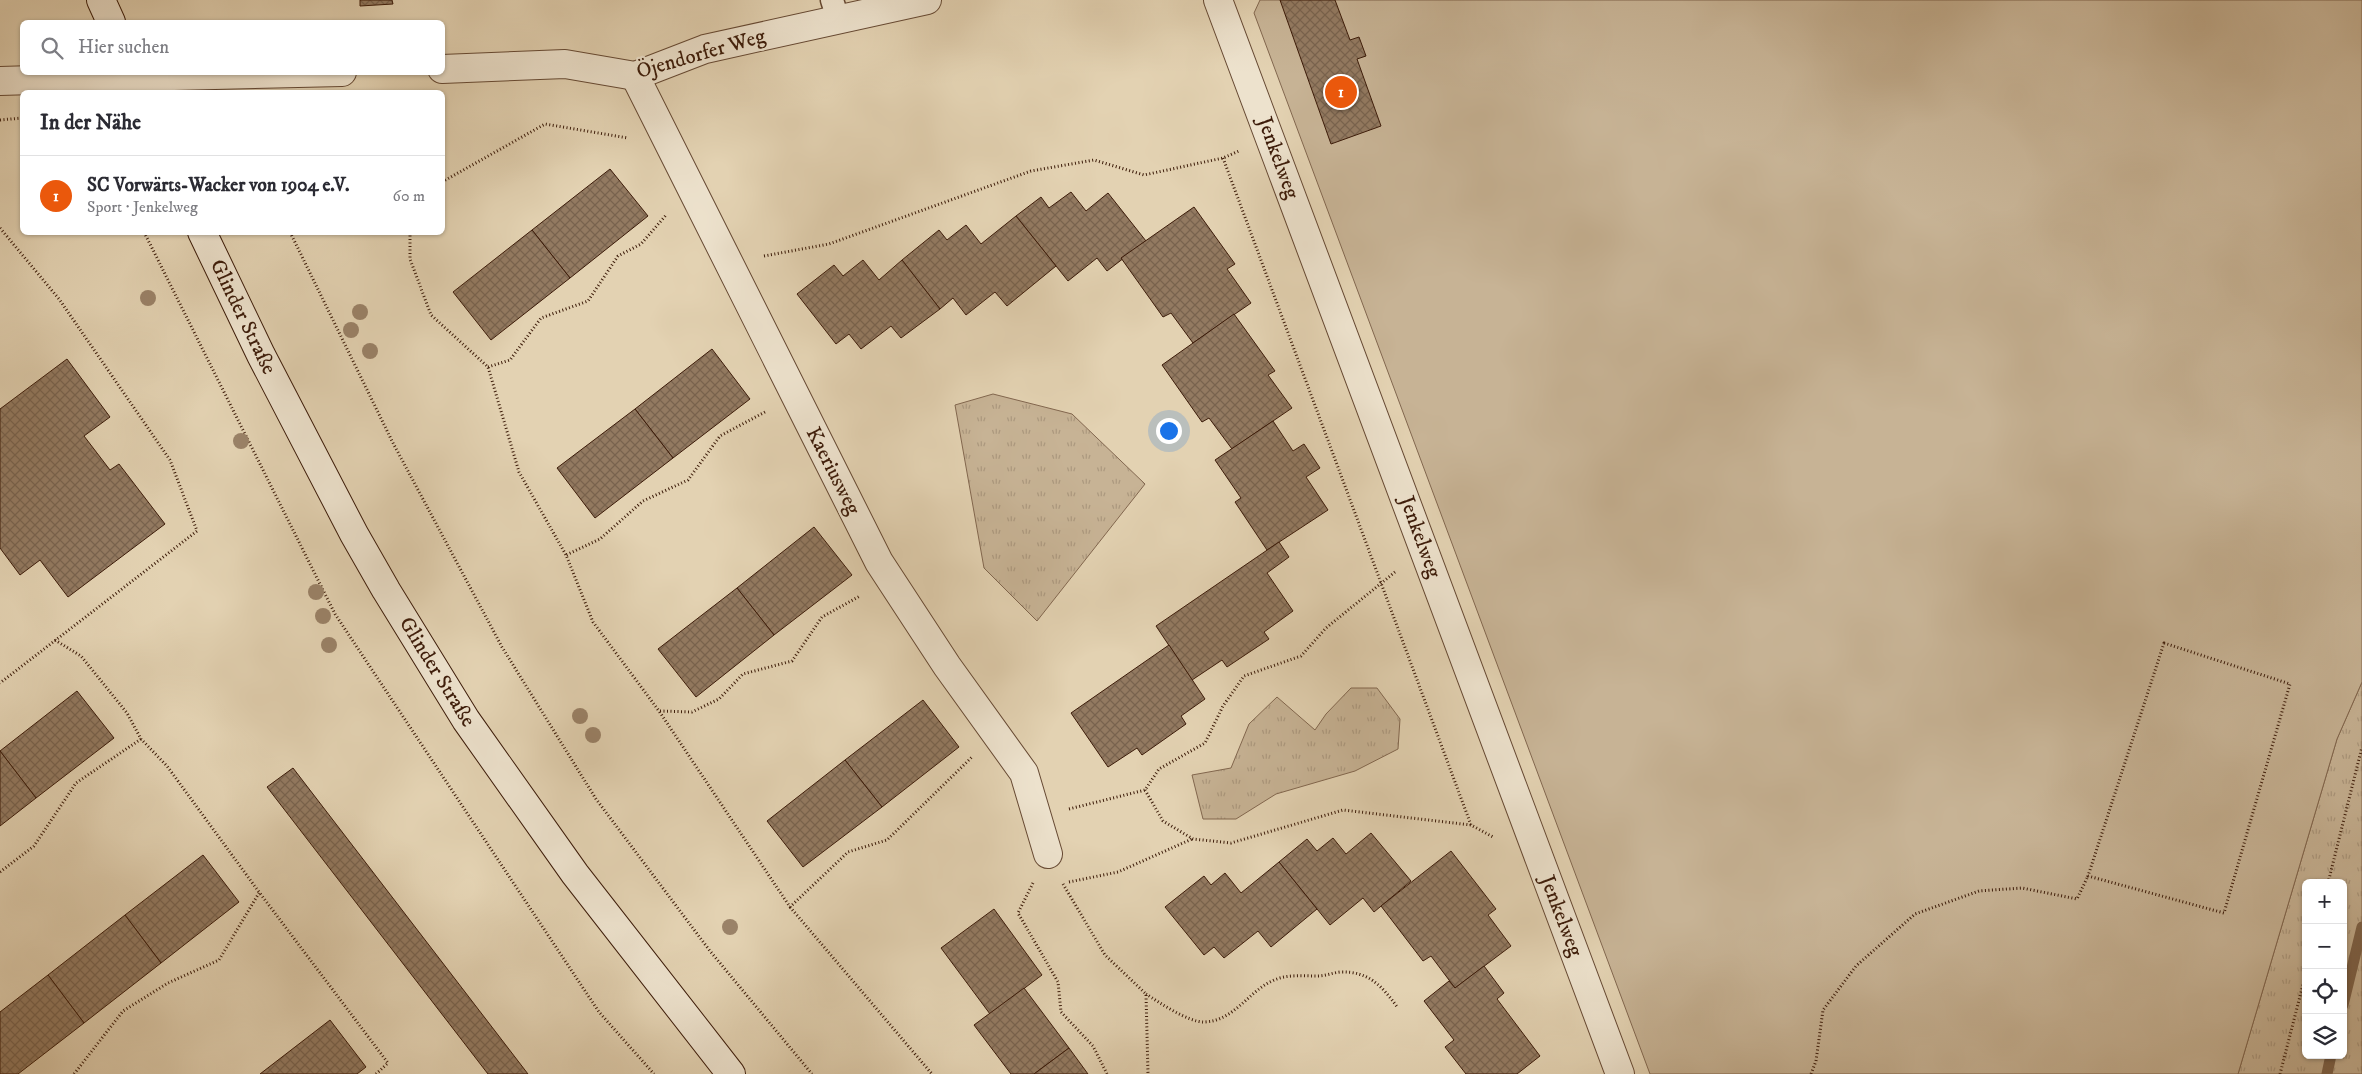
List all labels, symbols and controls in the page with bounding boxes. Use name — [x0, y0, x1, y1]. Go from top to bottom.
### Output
search box — [20, 20, 445, 75]
street label: Öjendorfer Weg — [633, 22, 769, 85]
icon: search — [38, 34, 66, 62]
text: Hier suchen — [78, 36, 169, 59]
pin: 1 — [1325, 73, 1357, 111]
text: In der Nähe — [40, 110, 141, 136]
street label: Jenkelweg — [1251, 112, 1305, 203]
text: SC Vorwärts-Wacker von 1904 e.V. — [87, 174, 349, 197]
text: 1 — [53, 186, 59, 206]
text: 60 m — [393, 186, 425, 206]
text: Sport · Jenkelweg — [87, 197, 198, 217]
street label: Glinder Straße — [204, 255, 282, 379]
your location — [1156, 418, 1182, 444]
street label: Kaeriusweg — [800, 423, 866, 520]
street label: Jenkelweg — [1393, 491, 1447, 582]
street label: Glinder Straße — [393, 612, 481, 732]
street label: Jenkelweg — [1533, 870, 1589, 961]
map controls — [2302, 879, 2347, 1059]
button: + — [2302, 879, 2347, 924]
button: − — [2302, 924, 2347, 969]
button: locate — [2302, 969, 2347, 1014]
button: layers — [2302, 1014, 2347, 1059]

